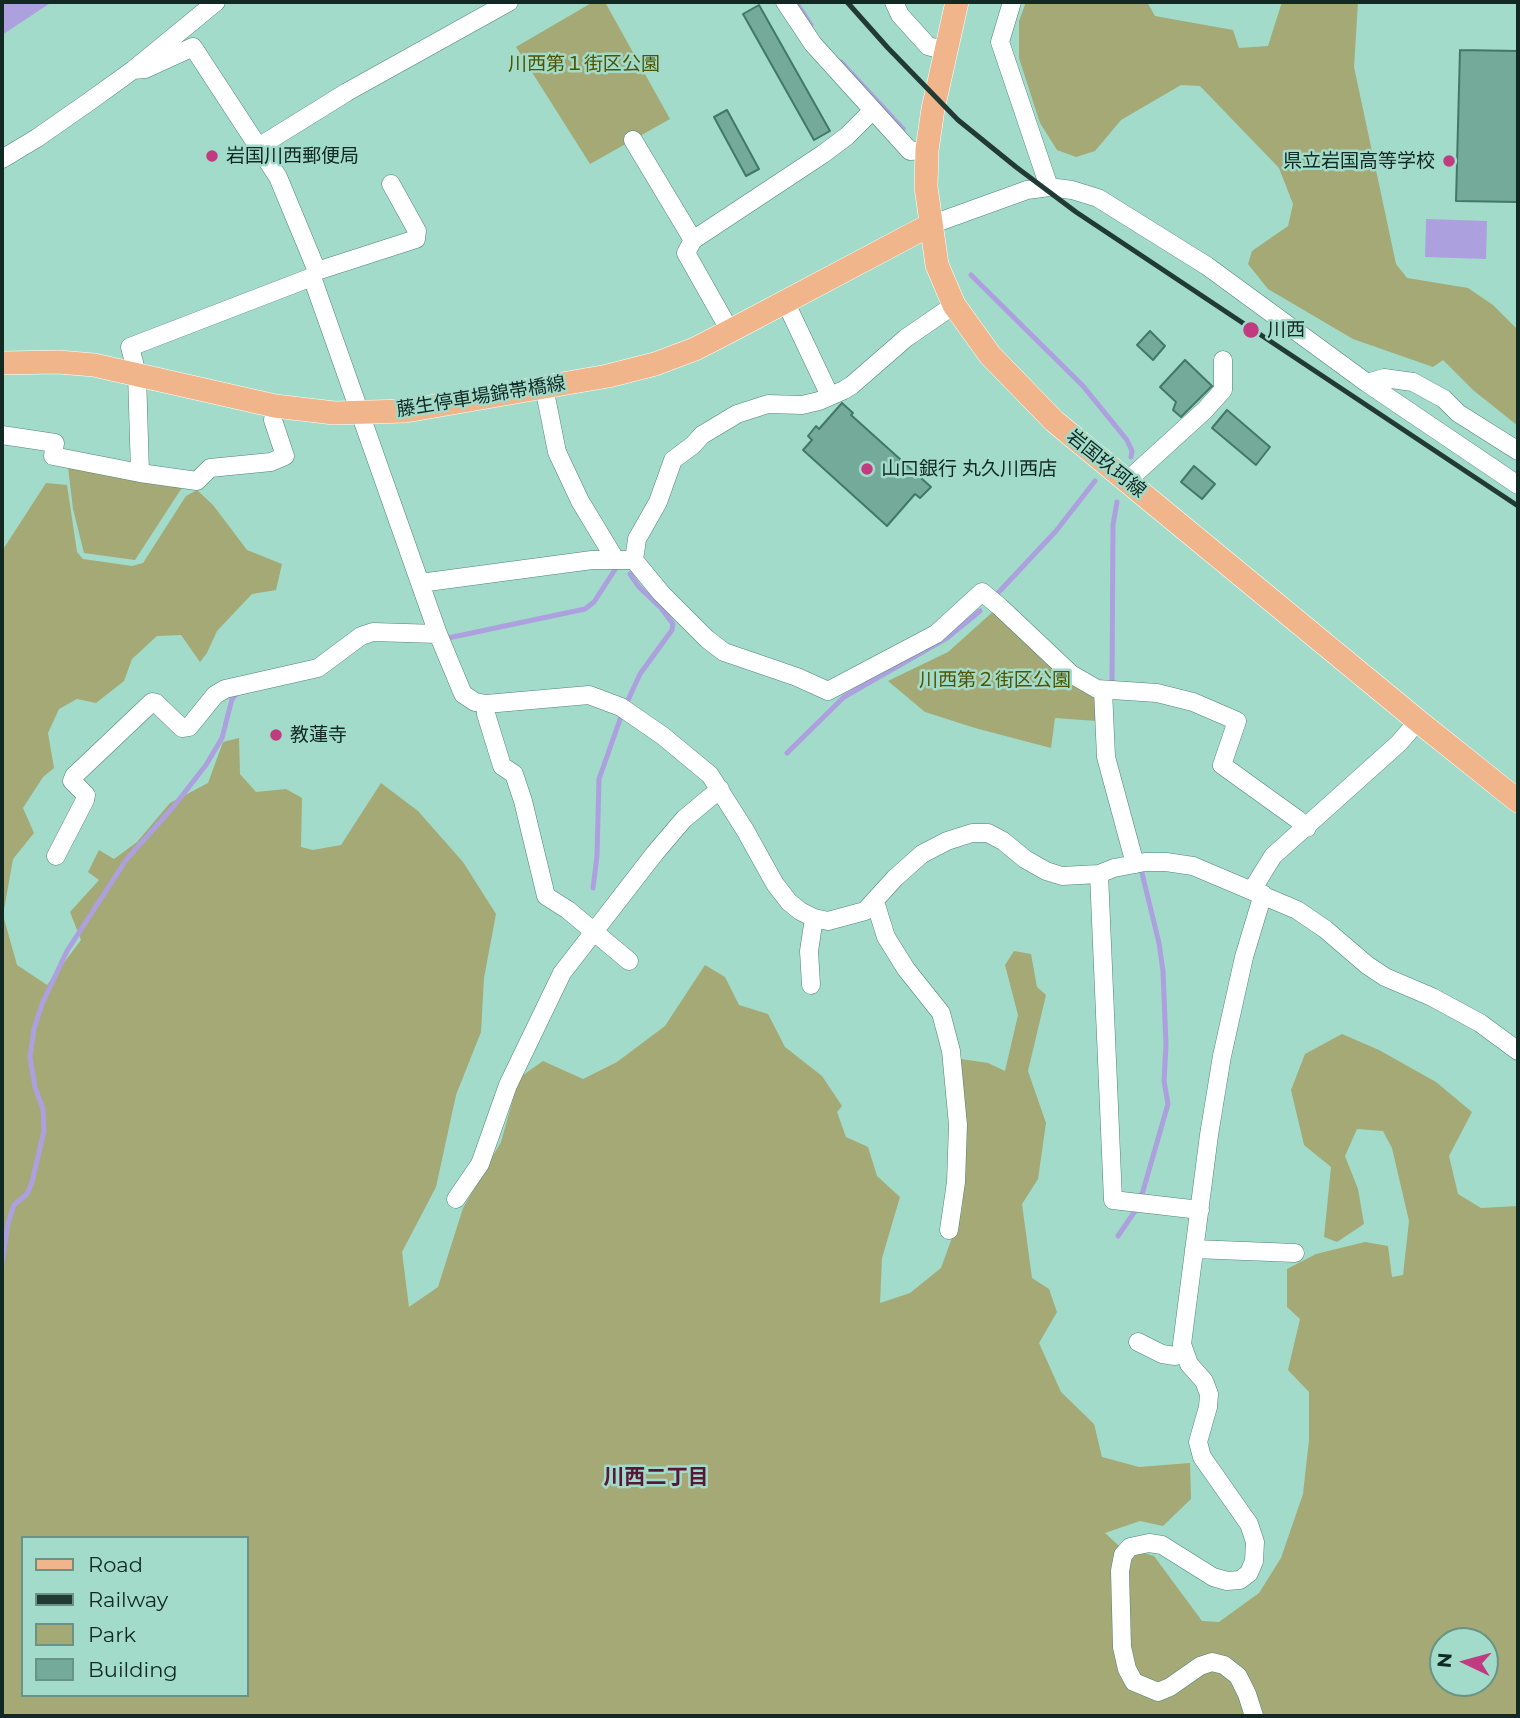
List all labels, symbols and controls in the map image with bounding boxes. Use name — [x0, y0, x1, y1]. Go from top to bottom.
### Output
park label: 川西第１街区公園 — [508, 53, 660, 75]
place label: 岩国川西郵便局 — [226, 145, 359, 167]
marker: 岩国川西郵便局 — [204, 148, 220, 164]
place label: 県立岩国高等学校 — [1283, 150, 1435, 172]
marker: 県立岩国高等学校 — [1441, 153, 1457, 169]
place label: 川西 — [1267, 319, 1305, 341]
marker: 川西 — [1241, 320, 1261, 340]
street label: 藤生停車場錦帯橋線 — [395, 372, 567, 422]
street label: 岩国玖珂線 — [1062, 425, 1150, 503]
place label: 山口銀行 丸久川西店 — [881, 458, 1057, 480]
marker: 山口銀行 丸久川西店 — [859, 461, 875, 477]
park label: 川西第２街区公園 — [919, 669, 1071, 691]
place label: 教蓮寺 — [290, 724, 347, 746]
marker: 教蓮寺 — [268, 727, 284, 743]
district label: 川西二丁目 — [604, 1465, 708, 1491]
legend — [21, 1536, 248, 1697]
text: Road — [88, 1552, 143, 1577]
text: Railway — [88, 1587, 168, 1612]
text: Park — [88, 1622, 136, 1647]
north arrow — [1429, 1627, 1499, 1697]
text: N — [1432, 1652, 1457, 1669]
text: Building — [88, 1657, 178, 1682]

